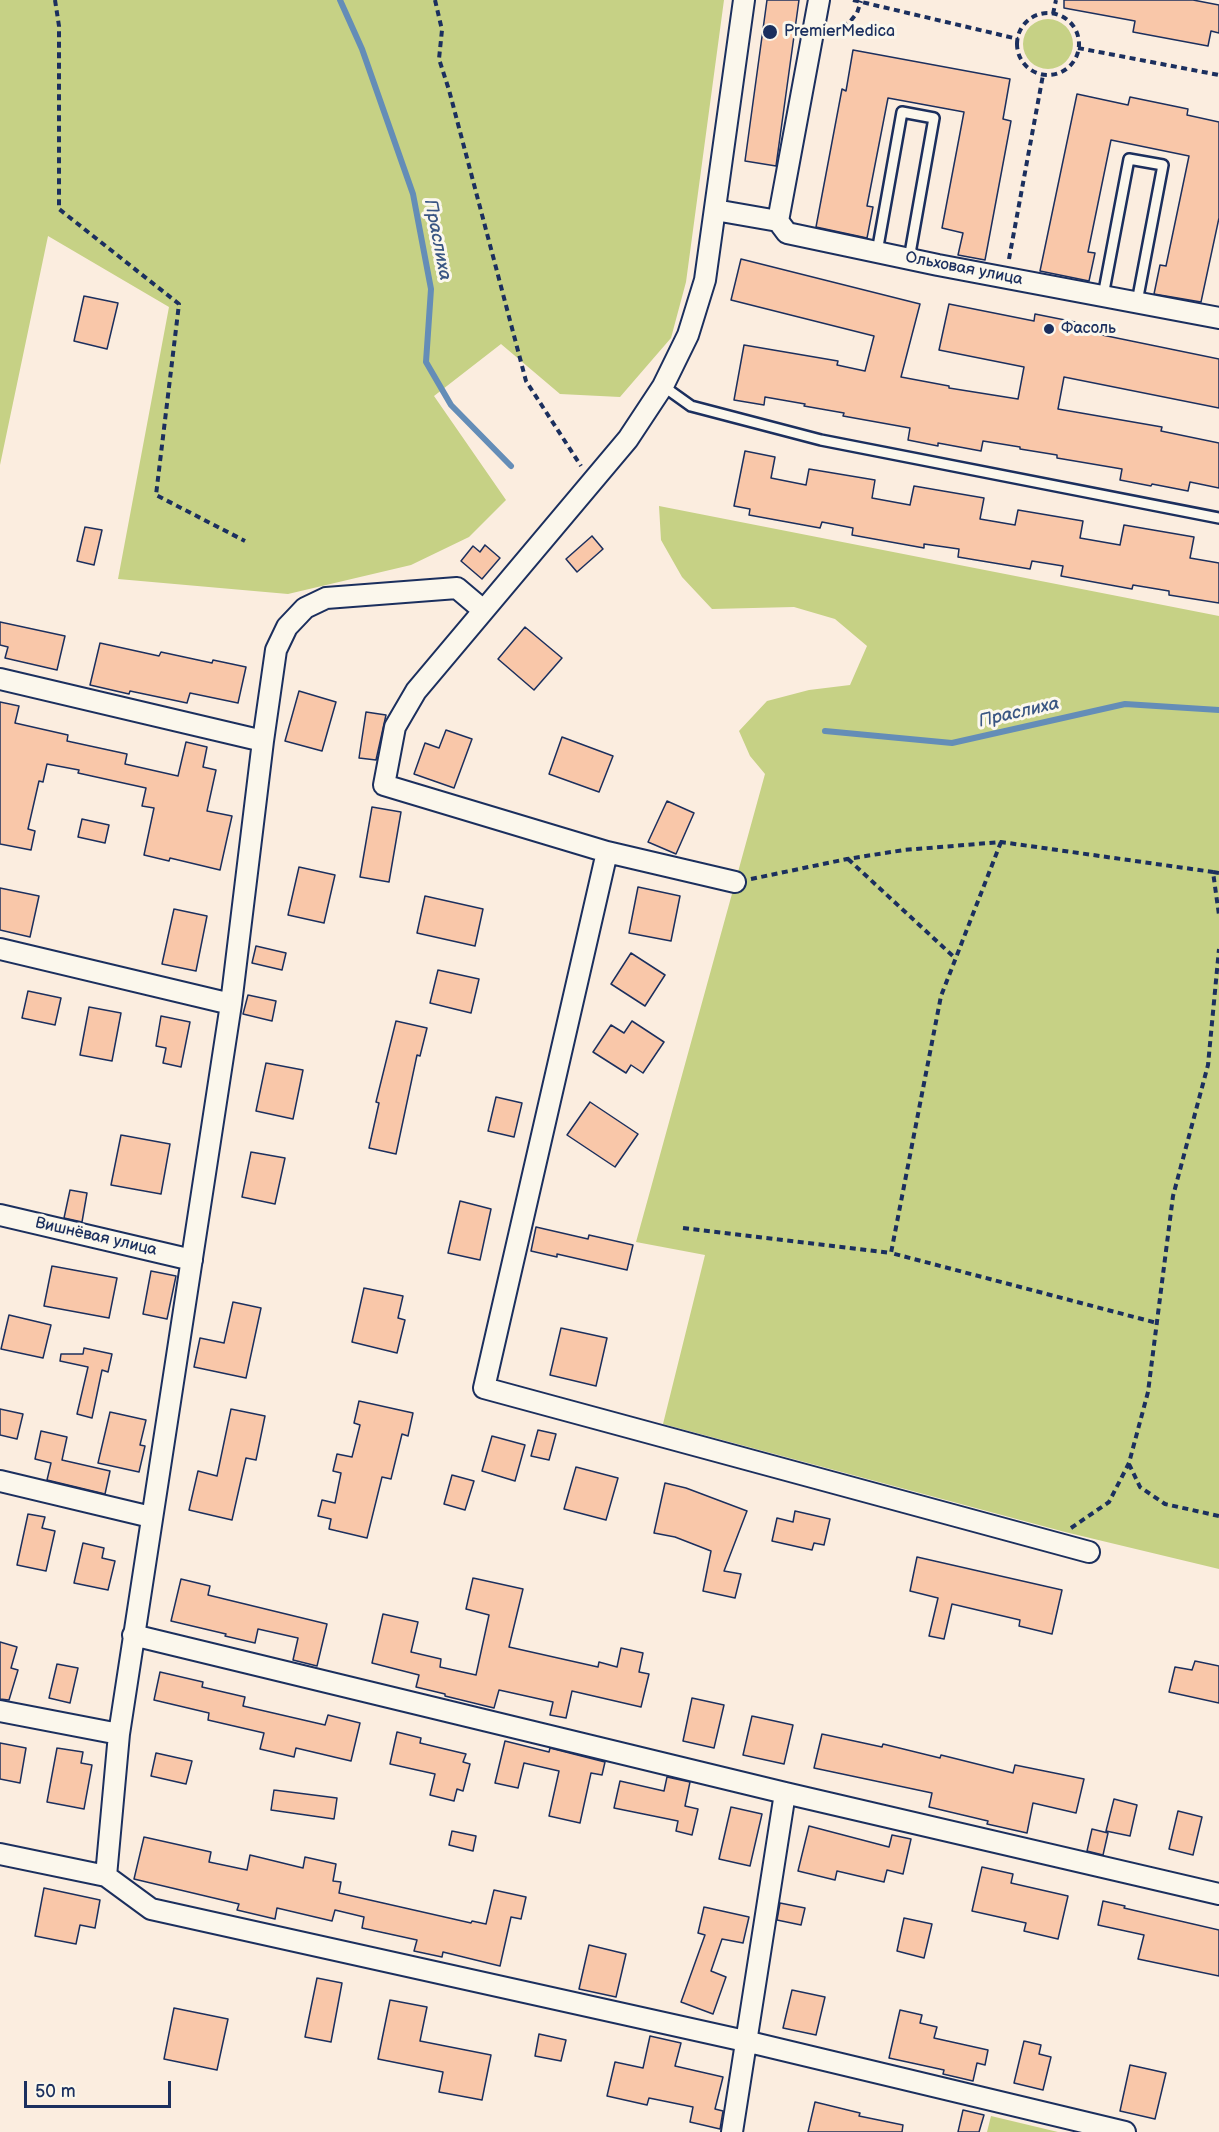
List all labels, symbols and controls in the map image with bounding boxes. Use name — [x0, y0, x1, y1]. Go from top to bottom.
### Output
place label: PremierMedica — [784, 22, 895, 42]
marker: PremierMedica — [761, 23, 779, 41]
water label: Праслиха — [419, 198, 455, 282]
street label: Ольховая улица — [904, 248, 1024, 290]
place label: Фасоль — [1061, 319, 1116, 339]
marker: Фасоль — [1042, 322, 1056, 336]
water label: Праслиха — [977, 693, 1061, 733]
street label: Вишнёвая улица — [33, 1214, 159, 1260]
scale bar — [27, 2069, 174, 2107]
text: 50 m — [35, 2081, 76, 2102]

